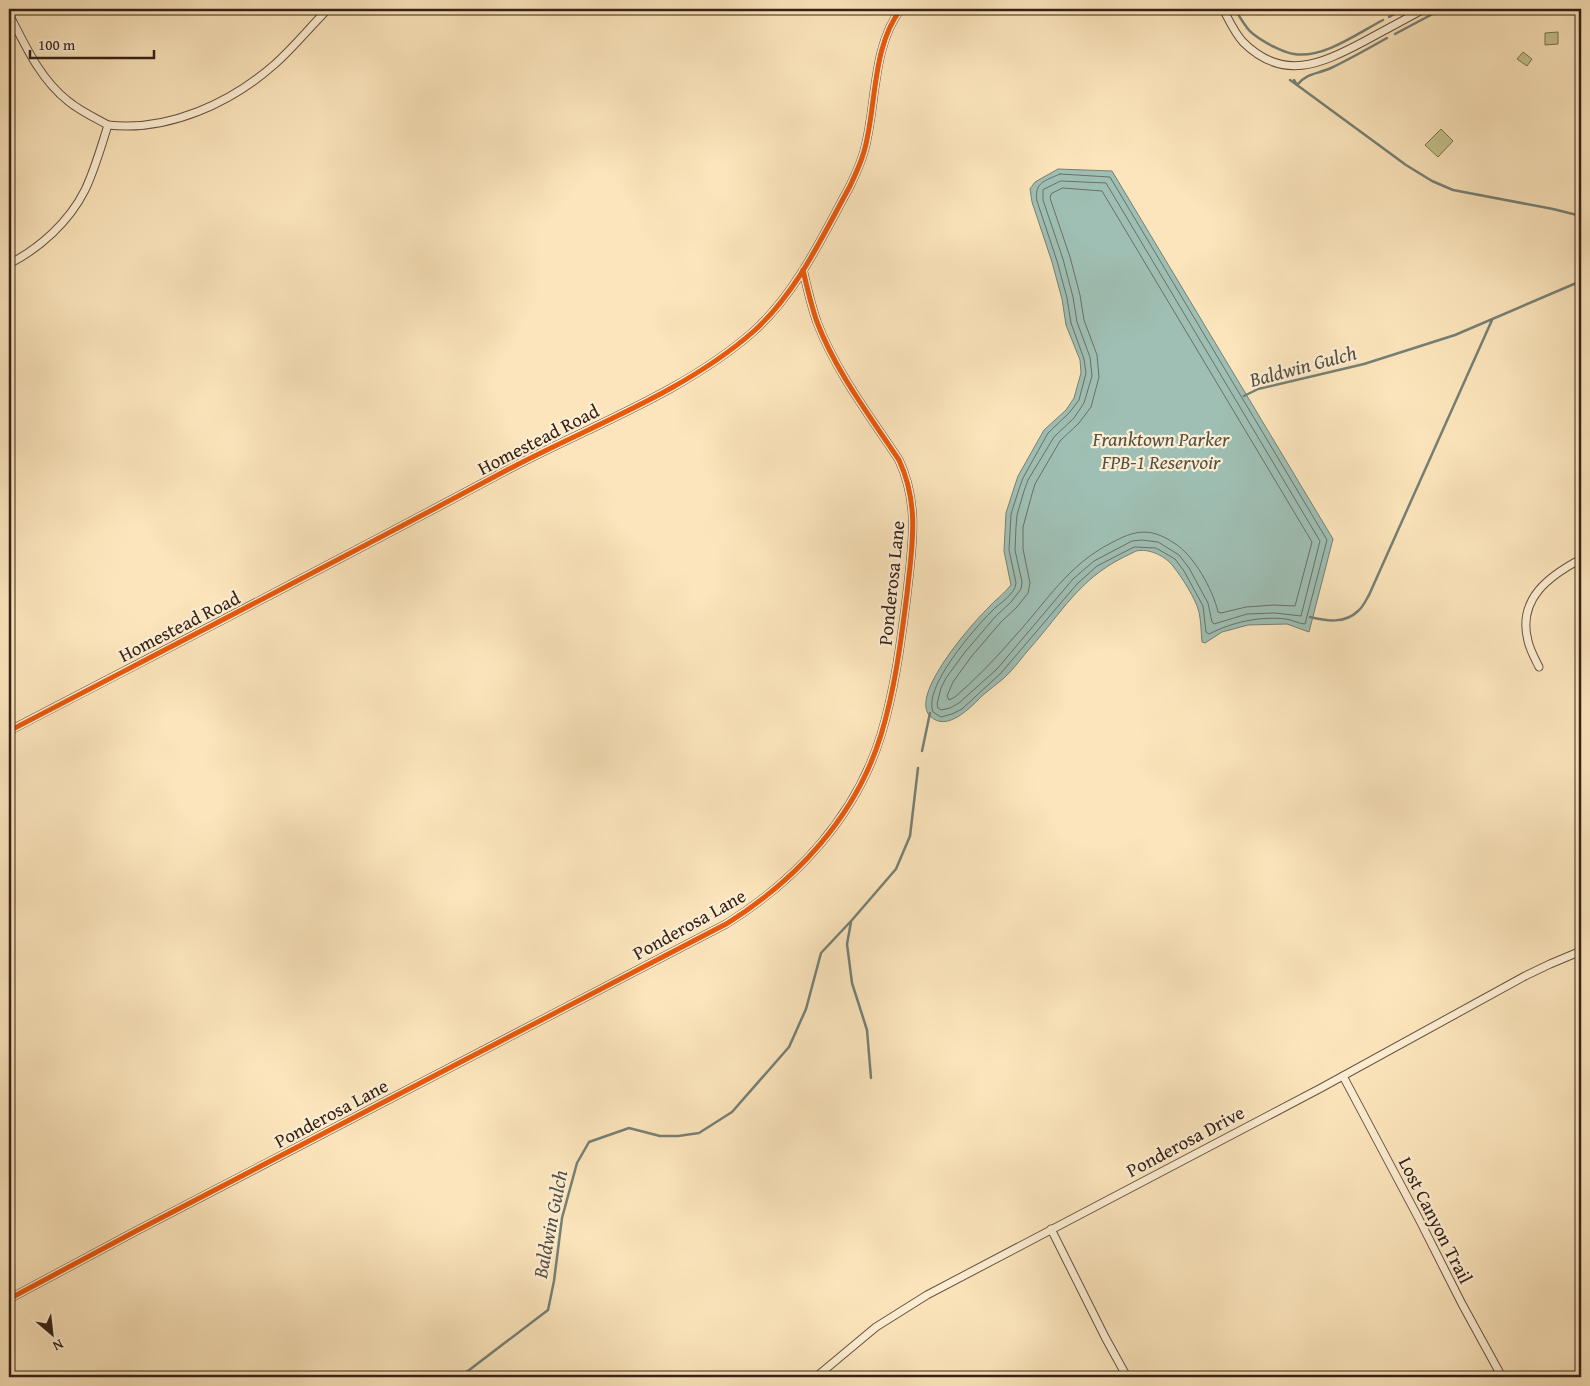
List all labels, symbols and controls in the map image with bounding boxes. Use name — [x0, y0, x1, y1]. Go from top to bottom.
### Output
scale bar — [30, 28, 154, 60]
text: 100 m — [38, 34, 76, 55]
water label: Baldwin Gulch — [1245, 337, 1360, 394]
street label: Homestead Road — [472, 396, 604, 482]
water label: Franktown Parker FPB-1 Reservoir — [1092, 424, 1230, 476]
street label: Ponderosa Lane — [871, 519, 911, 647]
street label: Homestead Road — [113, 583, 245, 669]
street label: Ponderosa Lane — [627, 881, 751, 967]
street label: Ponderosa Lane — [269, 1071, 393, 1155]
street label: Ponderosa Drive — [1121, 1098, 1249, 1184]
street label: Lost Canyon Trail — [1392, 1152, 1480, 1288]
water label: Baldwin Gulch — [525, 1167, 574, 1281]
north arrow — [28, 1308, 78, 1358]
text: N — [49, 1334, 67, 1357]

